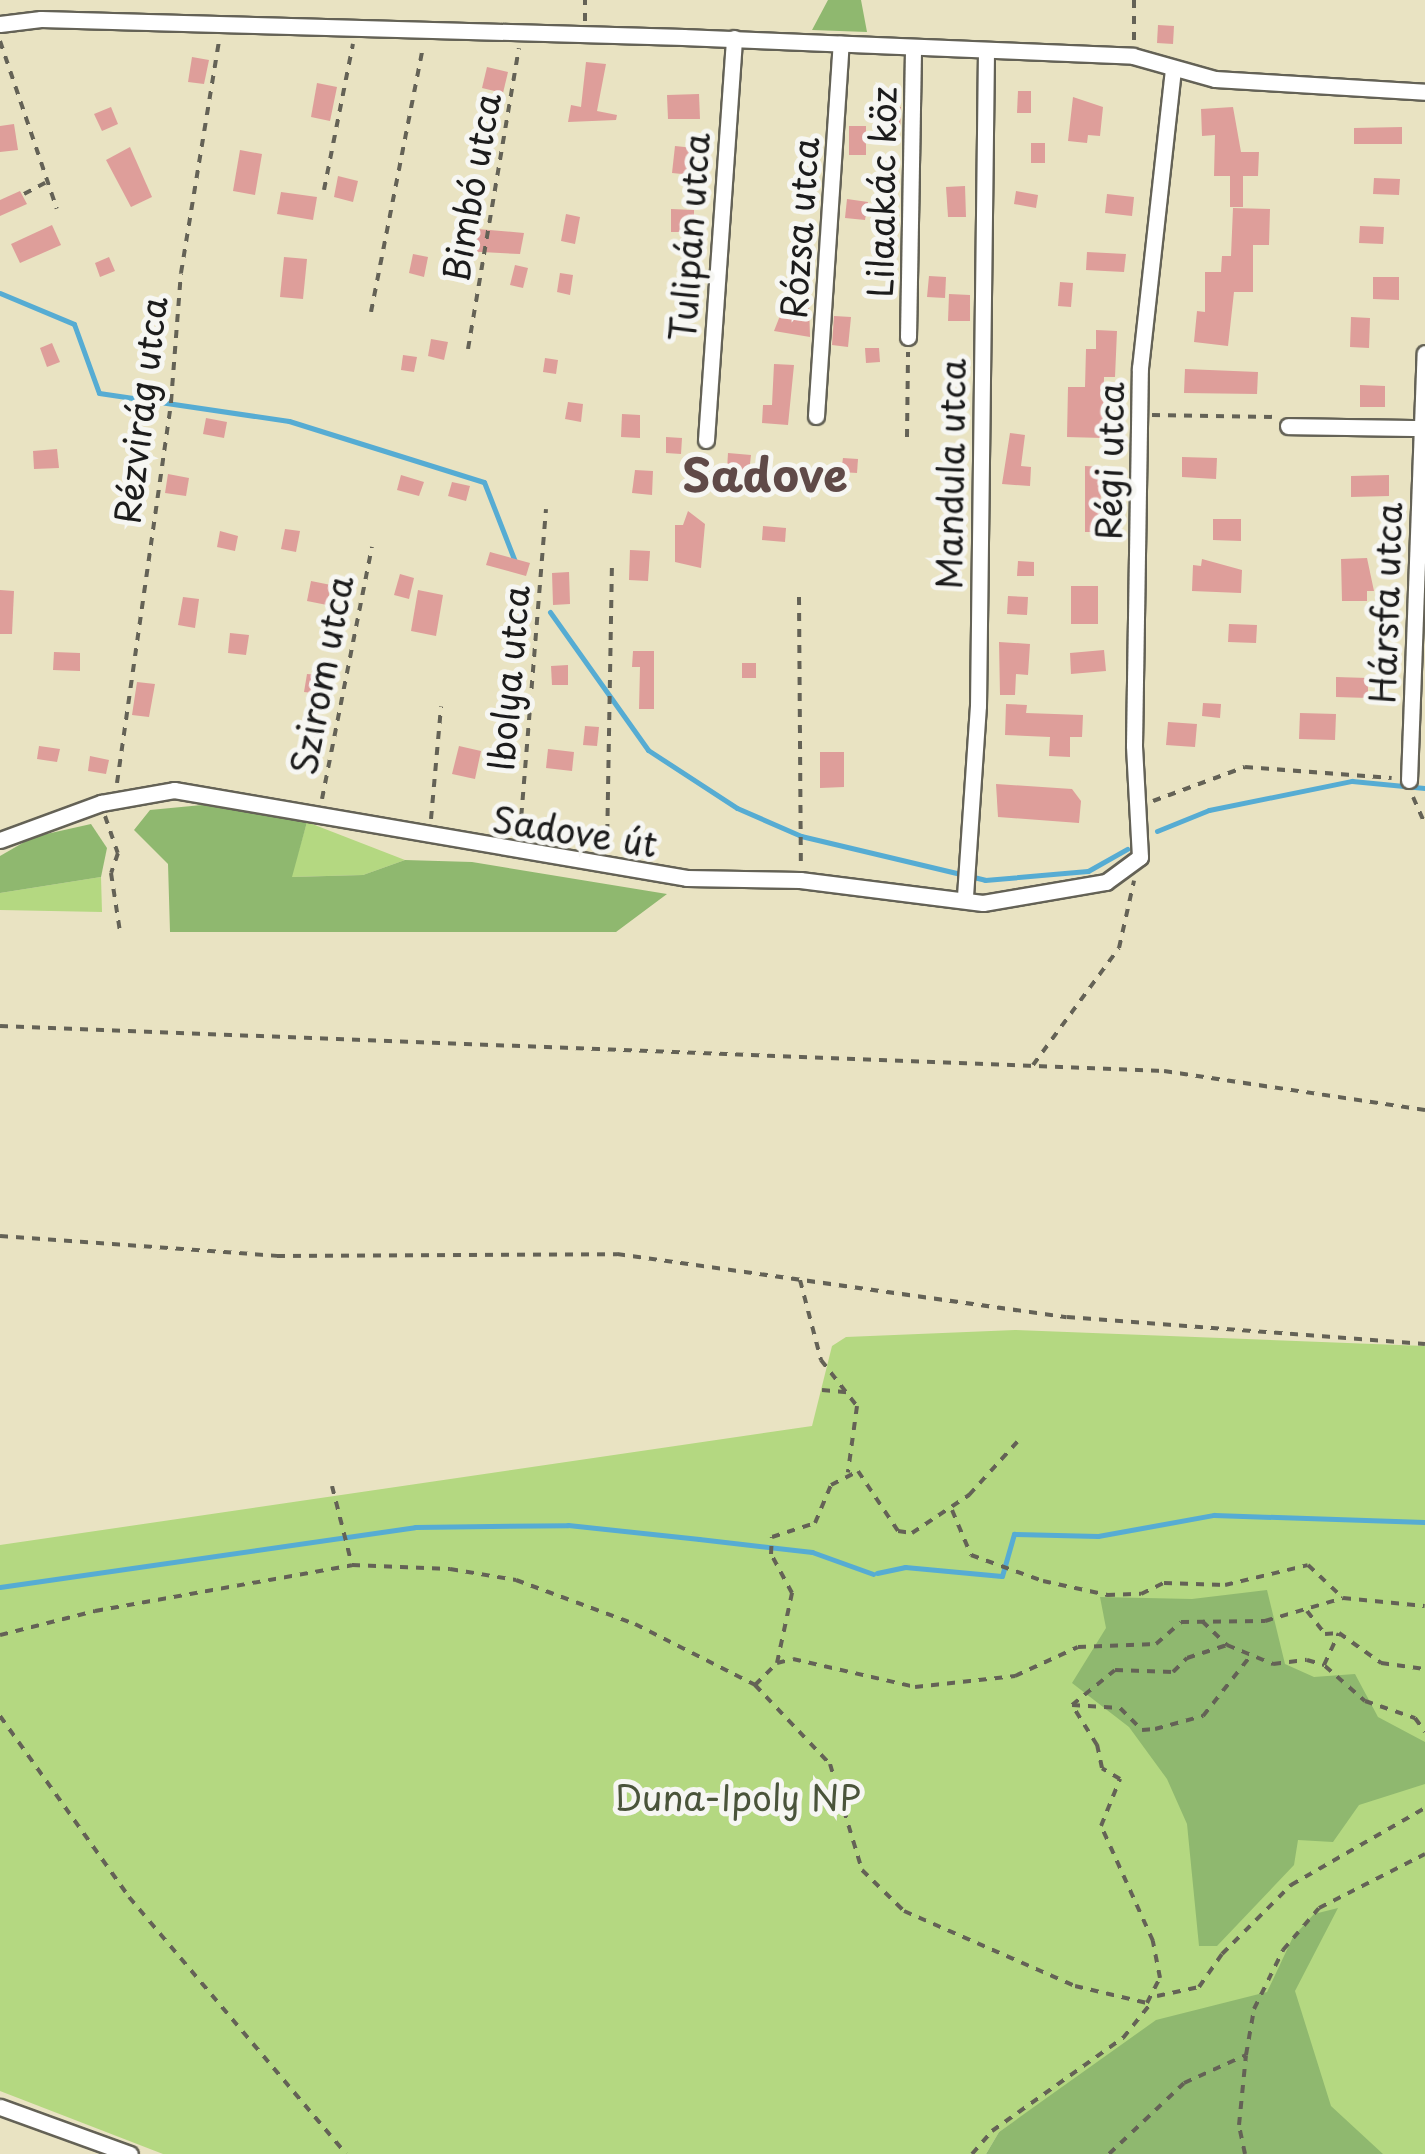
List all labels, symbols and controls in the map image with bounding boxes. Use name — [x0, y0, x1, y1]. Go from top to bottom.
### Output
street label: Lilaakác köz — [858, 86, 904, 298]
street label: Bimbó utca — [434, 89, 508, 285]
street label: Tulipán utca — [661, 131, 717, 343]
street label: Rózsa utca — [772, 136, 826, 320]
street label: Rézvirág utca — [105, 294, 175, 526]
street label: Mandula utca — [927, 358, 973, 590]
street label: Régi utca — [1087, 382, 1131, 540]
district label: Sadove — [682, 447, 848, 501]
street label: Hársfa utca — [1360, 501, 1410, 705]
street label: Szirom utca — [281, 571, 361, 779]
street label: Ibolya utca — [479, 583, 537, 773]
street label: Sadove út — [490, 797, 660, 865]
park label: Duna-Ipoly NP — [615, 1776, 861, 1818]

